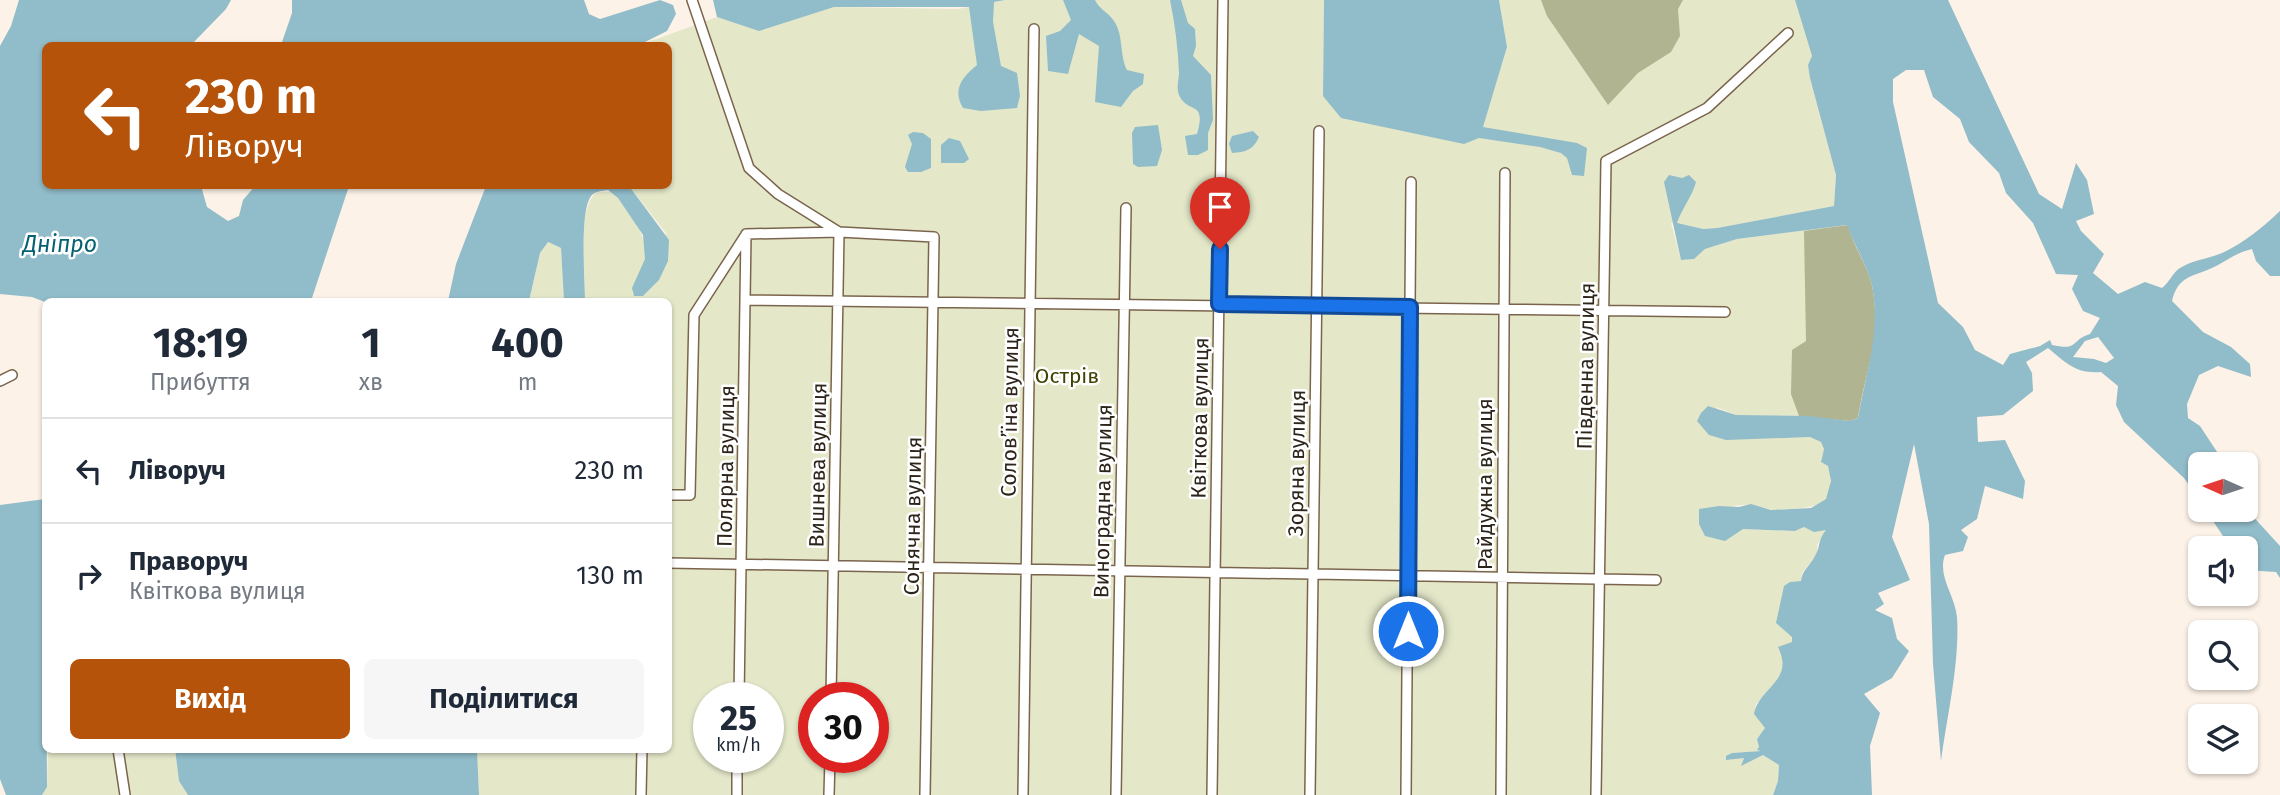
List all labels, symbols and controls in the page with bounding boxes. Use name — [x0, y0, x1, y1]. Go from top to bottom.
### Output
text: 230 m — [185, 67, 317, 126]
icon: left — [70, 70, 161, 161]
text: Ліворуч — [185, 127, 304, 165]
pin — [1190, 177, 1250, 249]
icon: arrive — [1201, 188, 1239, 226]
water label: Дніпро — [21, 230, 97, 258]
street label: Південна вулиця — [1572, 282, 1600, 450]
text: 18:19 — [153, 318, 248, 368]
text: 1 — [361, 318, 381, 368]
text: 400 — [491, 318, 564, 368]
street label: Соловʼїна вулиця — [996, 327, 1024, 497]
street label: Квіткова вулиця — [1186, 337, 1214, 499]
park label: Острів — [1035, 363, 1099, 389]
text: Прибуття — [150, 368, 251, 396]
text: хв — [359, 368, 383, 396]
text: m — [518, 368, 537, 396]
street label: Вишнева вулиця — [804, 382, 832, 548]
street label: Полярна вулиця — [712, 385, 740, 547]
street label: Зоряна вулиця — [1283, 389, 1311, 537]
street label: Райдужна вулиця — [1472, 398, 1498, 570]
street label: Виноградна вулиця — [1088, 404, 1118, 598]
street label: Сонячна вулиця — [899, 436, 927, 596]
icon: left — [70, 452, 108, 490]
north arrow — [2188, 452, 2258, 522]
map controls — [2188, 452, 2258, 774]
text: Ліворуч — [129, 455, 226, 486]
text: 230 m — [575, 455, 644, 486]
button: sound — [2188, 536, 2258, 606]
text: Праворуч — [129, 546, 248, 577]
icon: right — [70, 557, 108, 595]
text: 130 m — [576, 560, 644, 591]
text: Квіткова вулиця — [129, 577, 306, 605]
position arrow — [1371, 594, 1445, 668]
button: search — [2188, 620, 2258, 690]
button: Вихід — [70, 659, 350, 739]
button: Поділитися — [364, 659, 644, 739]
speed limit sign: 30 — [798, 682, 889, 773]
text: 25 — [720, 697, 757, 739]
button: layers — [2188, 704, 2258, 774]
text: km/h — [716, 734, 761, 756]

